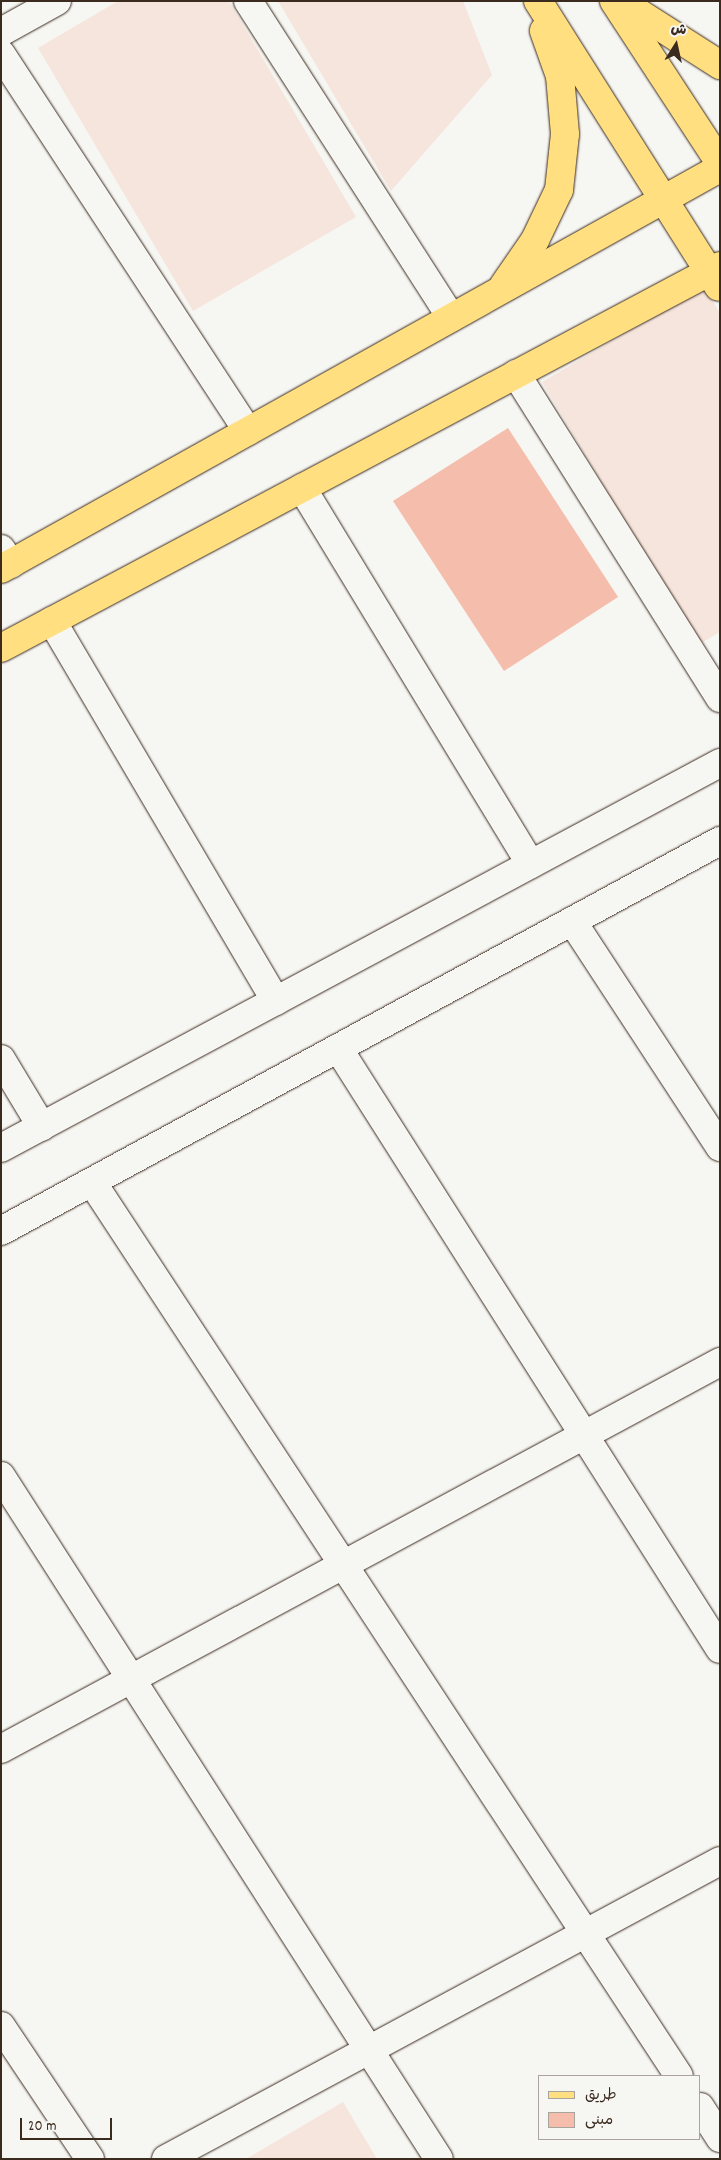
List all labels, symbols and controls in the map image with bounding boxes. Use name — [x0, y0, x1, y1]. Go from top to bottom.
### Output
text: ش — [669, 19, 688, 41]
north arrow — [651, 20, 701, 70]
legend — [538, 2075, 701, 2140]
text: طريق — [585, 2085, 617, 2107]
scale bar — [22, 2108, 115, 2140]
text: مبنى — [585, 2110, 613, 2132]
text: 20 m — [28, 2116, 56, 2138]

